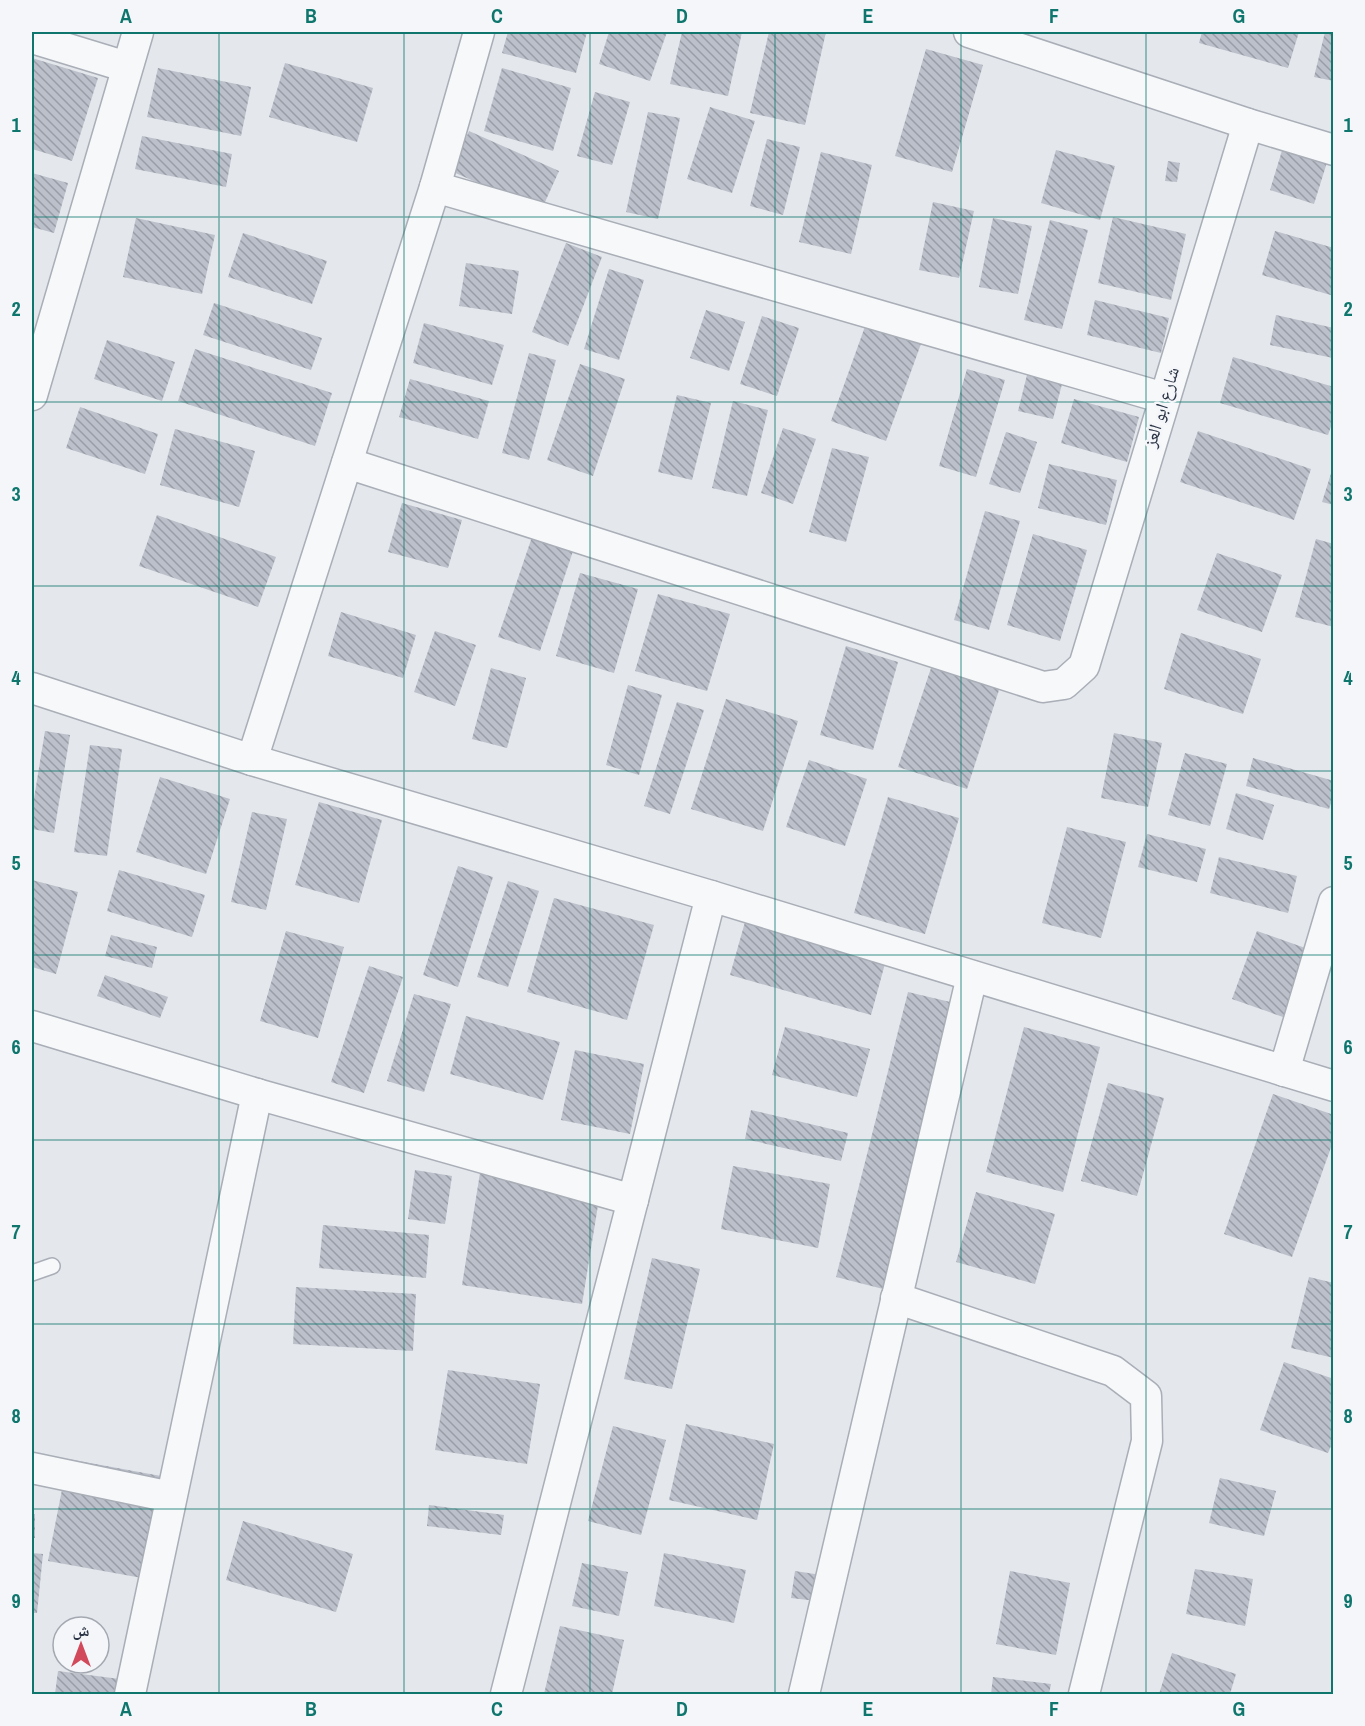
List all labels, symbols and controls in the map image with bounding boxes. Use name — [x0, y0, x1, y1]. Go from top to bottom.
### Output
text: A — [120, 2, 132, 29]
text: B — [305, 2, 317, 29]
text: C — [491, 2, 503, 29]
text: D — [676, 2, 688, 29]
text: E — [863, 2, 874, 29]
text: F — [1049, 2, 1059, 29]
text: G — [1233, 2, 1245, 29]
text: 1 — [11, 111, 21, 138]
text: 1 — [1343, 111, 1353, 138]
text: 2 — [11, 295, 21, 322]
text: 2 — [1343, 295, 1353, 322]
street label: شارع ابو العز — [1137, 364, 1185, 451]
text: 3 — [11, 480, 21, 507]
text: 3 — [1343, 480, 1353, 507]
text: 4 — [11, 664, 21, 691]
text: 4 — [1343, 664, 1353, 691]
text: 5 — [11, 849, 21, 876]
text: 5 — [1343, 849, 1353, 876]
text: 6 — [11, 1033, 21, 1060]
text: 6 — [1343, 1033, 1353, 1060]
text: 7 — [11, 1218, 21, 1245]
text: 7 — [1343, 1218, 1353, 1245]
text: 8 — [11, 1402, 21, 1429]
text: 8 — [1343, 1402, 1353, 1429]
text: 9 — [11, 1587, 21, 1614]
text: 9 — [1343, 1587, 1353, 1614]
north arrow — [51, 1615, 111, 1675]
text: ش — [73, 1619, 90, 1641]
text: A — [120, 1695, 132, 1722]
text: B — [305, 1695, 317, 1722]
text: C — [491, 1695, 503, 1722]
text: D — [676, 1695, 688, 1722]
text: E — [863, 1695, 874, 1722]
text: F — [1049, 1695, 1059, 1722]
text: G — [1233, 1695, 1245, 1722]

